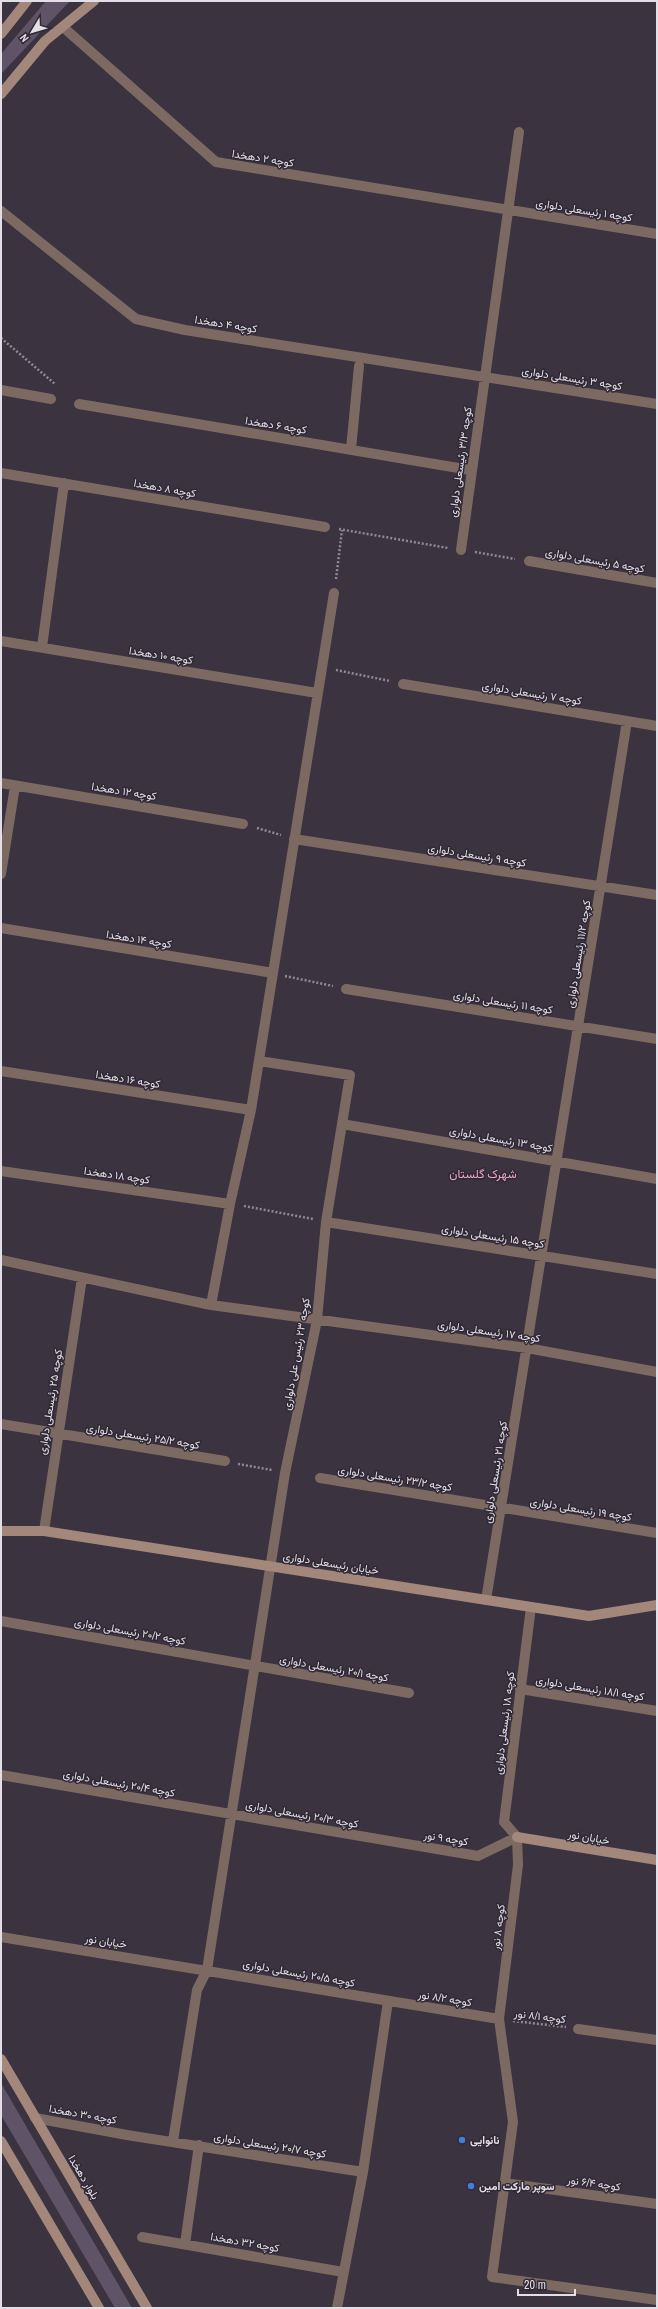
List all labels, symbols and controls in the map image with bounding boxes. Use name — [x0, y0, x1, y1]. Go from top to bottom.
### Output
north arrow — [12, 12, 52, 52]
text: N — [17, 31, 32, 45]
street label: کوچه ۲ دهخدا — [231, 146, 295, 171]
street label: کوچه ۱ رئیسعلی دلواری — [535, 195, 633, 226]
street label: کوچه ۴ دهخدا — [194, 312, 258, 337]
street label: کوچه ۳ رئیسعلی دلواری — [521, 363, 623, 394]
street label: کوچه ۳/۳ رئیسعلی دلواری — [445, 406, 476, 518]
street label: کوچه ۶ دهخدا — [244, 413, 308, 438]
street label: کوچه ۸ دهخدا — [133, 476, 197, 501]
street label: کوچه ۵ رئیسعلی دلواری — [544, 544, 646, 577]
street label: کوچه ۱۰ دهخدا — [128, 643, 194, 668]
street label: کوچه ۷ رئیسعلی دلواری — [481, 678, 583, 709]
street label: کوچه ۱۲ دهخدا — [90, 779, 158, 804]
street label: کوچه ۹ رئیسعلی دلواری — [427, 840, 527, 871]
street label: کوچه ۱۱/۲ رئیسعلی دلواری — [563, 899, 594, 1009]
street label: کوچه ۱۴ دهخدا — [105, 927, 173, 952]
street label: کوچه ۱۱ رئیسعلی دلواری — [452, 987, 554, 1018]
street label: کوچه ۱۶ دهخدا — [95, 1067, 161, 1092]
street label: کوچه ۱۳ رئیسعلی دلواری — [448, 1123, 554, 1156]
street label: کوچه ۱۸ دهخدا — [83, 1163, 151, 1188]
district label: شهرک گلستان — [449, 1166, 517, 1182]
street label: کوچه ۱۵ رئیسعلی دلواری — [440, 1221, 546, 1252]
street label: کوچه ۲۳ رئیس علی دلواری — [279, 1297, 314, 1411]
street label: کوچه ۱۷ رئیسعلی دلواری — [436, 1317, 542, 1346]
street label: کوچه ۲۵ رئیسعلی دلواری — [35, 1348, 66, 1456]
street label: کوچه ۲۵/۲ رئیسعلی دلواری — [85, 1420, 201, 1453]
street label: کوچه ۲۱ رئیسعلی دلواری — [480, 1420, 511, 1524]
street label: کوچه ۲۳/۲ رئیسعلی دلواری — [337, 1462, 453, 1495]
street label: کوچه ۱۹ رئیسعلی دلواری — [529, 1494, 633, 1525]
street label: خیابان رئیسعلی دلواری — [282, 1549, 380, 1577]
street label: کوچه ۲۰/۲ رئیسعلی دلواری — [73, 1614, 187, 1649]
street label: کوچه ۲۰/۱ رئیسعلی دلواری — [278, 1652, 390, 1685]
street label: کوچه ۱۸ رئیسعلی دلواری — [491, 1670, 518, 1776]
street label: کوچه ۱۸/۱ رئیسعلی دلواری — [535, 1673, 645, 1705]
street label: کوچه ۲۰/۴ رئیسعلی دلواری — [62, 1766, 176, 1801]
street label: کوچه ۲۰/۳ رئیسعلی دلواری — [244, 1797, 360, 1832]
street label: خیابان نور — [566, 1826, 611, 1848]
street label: کوچه ۹ نور — [422, 1827, 469, 1849]
street label: کوچه ۸ نور — [488, 1903, 509, 1952]
street label: خیابان نور — [83, 1931, 128, 1951]
street label: کوچه ۲۰/۵ رئیسعلی دلواری — [242, 1956, 356, 1991]
street label: کوچه ۸/۲ نور — [416, 1987, 473, 2010]
street label: کوچه ۸/۱ نور — [512, 2006, 567, 2027]
street label: کوچه ۳۰ دهخدا — [48, 2101, 118, 2128]
street label: کوچه ۲۰/۷ رئیسعلی دلواری — [213, 2129, 327, 2162]
place label: نانوایی — [470, 2133, 500, 2147]
marker: نانوایی — [457, 2135, 467, 2145]
street label: بلوار دهخدا — [65, 2152, 103, 2202]
street label: کوچه ۶/۴ نور — [565, 2172, 622, 2195]
place label: سوپر مارکت امین — [479, 2179, 555, 2194]
marker: سوپر مارکت امین — [466, 2181, 476, 2191]
street label: کوچه ۳۲ دهخدا — [209, 2229, 281, 2256]
scale bar — [518, 2271, 575, 2297]
text: 20 m — [524, 2277, 546, 2293]

